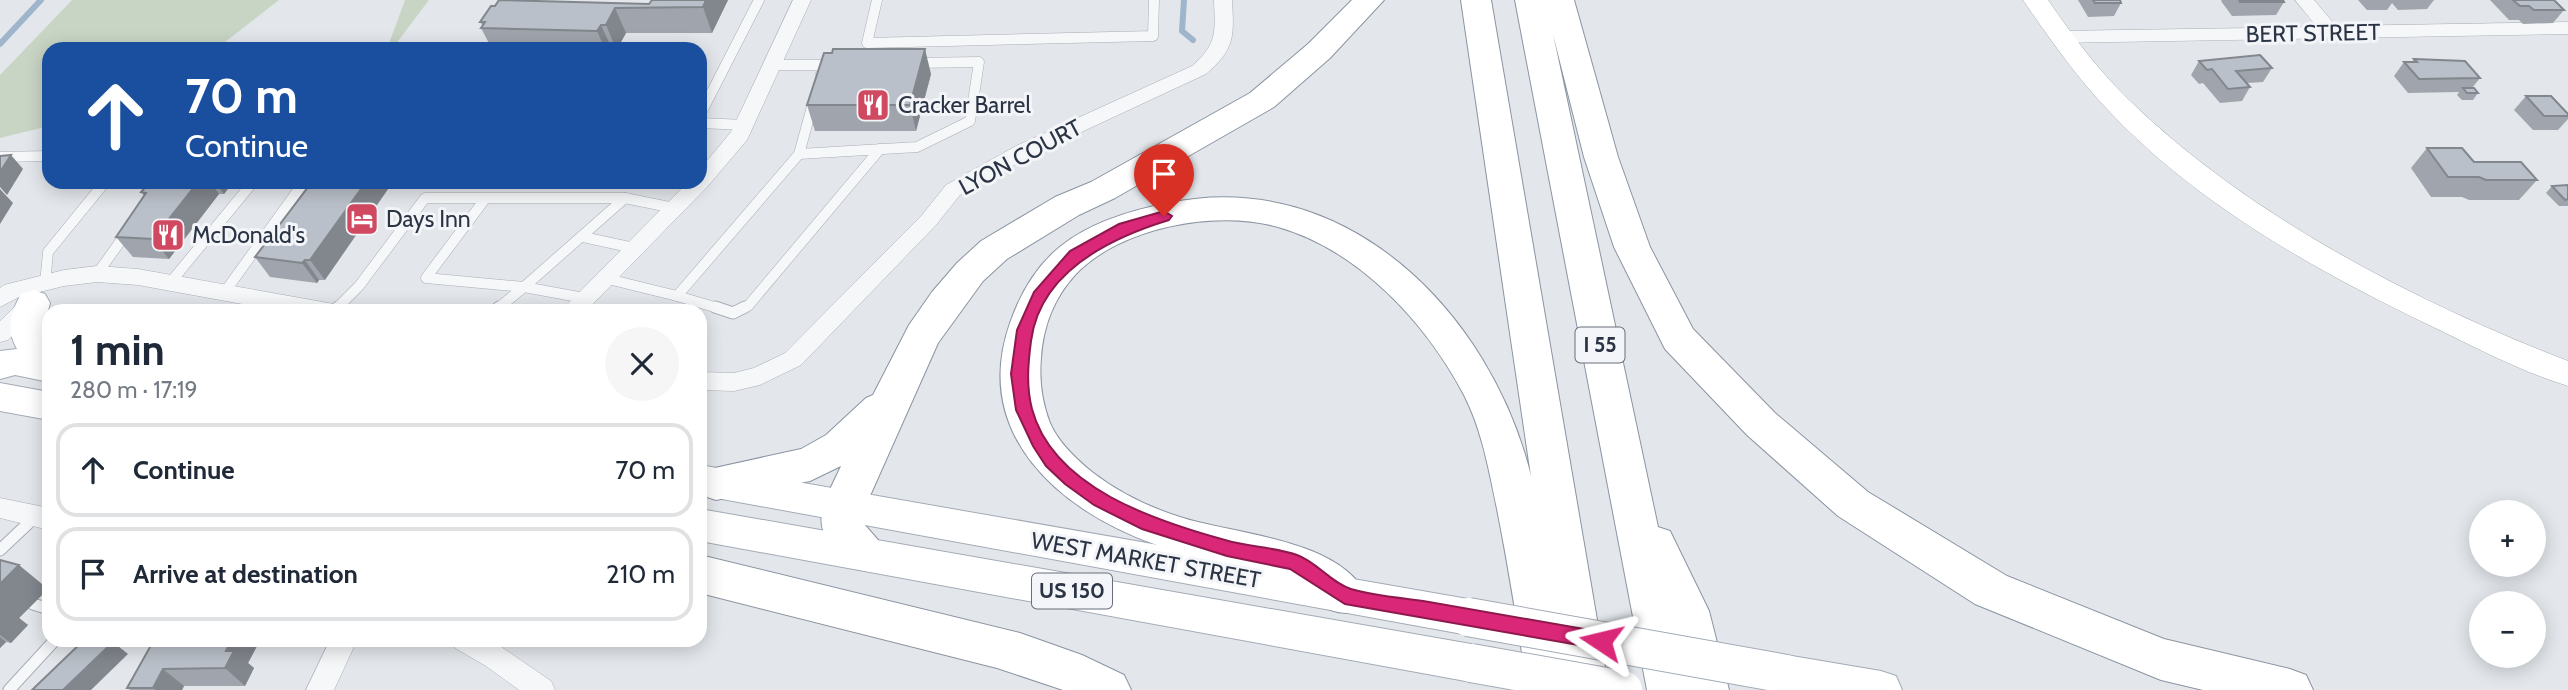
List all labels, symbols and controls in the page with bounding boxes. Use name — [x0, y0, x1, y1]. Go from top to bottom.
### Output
street label: BERT STREET — [2245, 18, 2381, 48]
text: 70 m — [185, 66, 298, 125]
icon: ahead — [70, 70, 161, 161]
restaurant icon: Cracker Barrel — [854, 86, 892, 124]
place label: Cracker Barrel — [898, 91, 1031, 119]
street label: LYON COURT — [954, 113, 1086, 201]
text: Continue — [185, 126, 308, 165]
pin — [1134, 144, 1194, 216]
icon: arrive — [1145, 155, 1183, 193]
hotel icon: Days Inn — [343, 200, 381, 238]
place label: Days Inn — [386, 205, 471, 233]
restaurant icon: McDonald's — [149, 216, 187, 254]
place label: McDonald's — [192, 221, 305, 249]
text: 1 min — [70, 324, 165, 376]
button: close — [605, 327, 679, 401]
road number: I 55 — [1576, 328, 1624, 362]
text: 280 m · 17:19 — [70, 376, 198, 404]
icon: ahead — [74, 451, 112, 489]
text: Continue — [133, 454, 235, 486]
text: 70 m — [615, 454, 675, 486]
map controls — [2469, 500, 2546, 668]
button: + — [2469, 500, 2546, 577]
street label: WEST MARKET STREET — [1029, 526, 1263, 594]
icon: arrive — [74, 555, 112, 593]
text: Arrive at destination — [133, 558, 358, 590]
text: 210 m — [606, 558, 675, 590]
road number: US 150 — [1032, 574, 1112, 608]
button: − — [2469, 591, 2546, 668]
position arrow — [1564, 604, 1638, 678]

